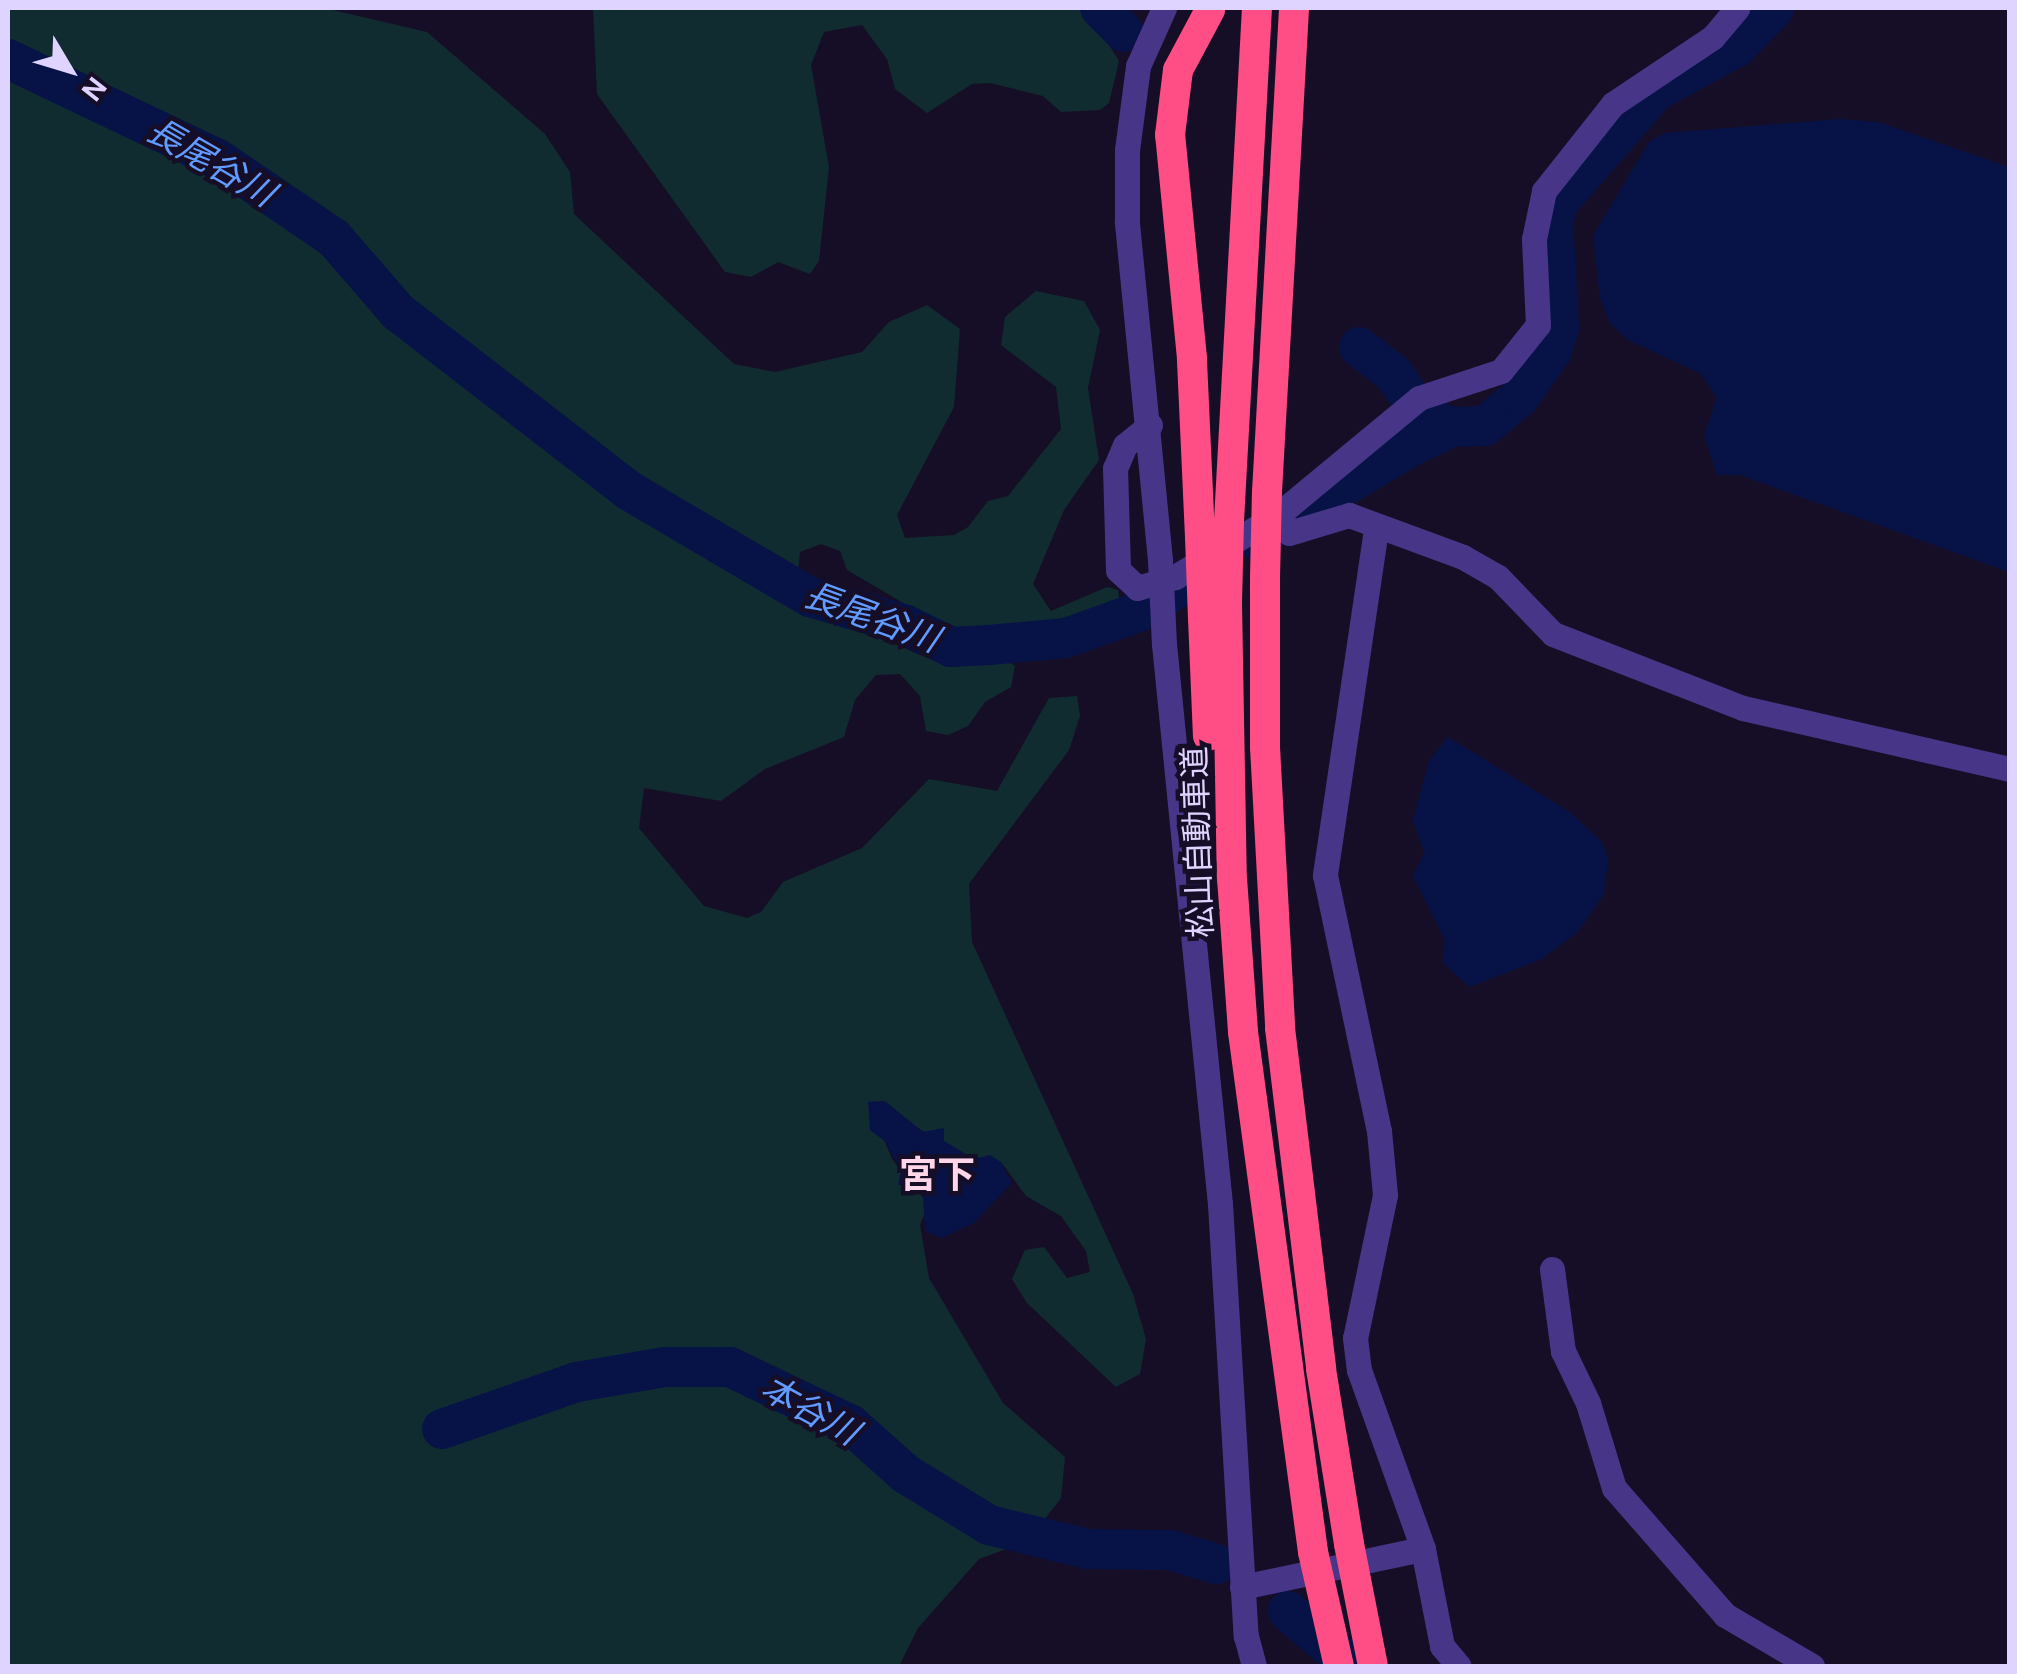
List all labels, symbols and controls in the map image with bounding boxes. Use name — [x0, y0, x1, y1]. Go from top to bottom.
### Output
north arrow — [20, 20, 120, 120]
text: N — [73, 69, 115, 108]
water label: 長尾谷川 — [140, 109, 282, 215]
water label: 長尾谷川 — [799, 573, 945, 661]
street label: 松山自動車道 — [1175, 745, 1221, 939]
district label: 宮下 — [899, 1153, 975, 1199]
water label: 本谷川 — [754, 1366, 866, 1454]

